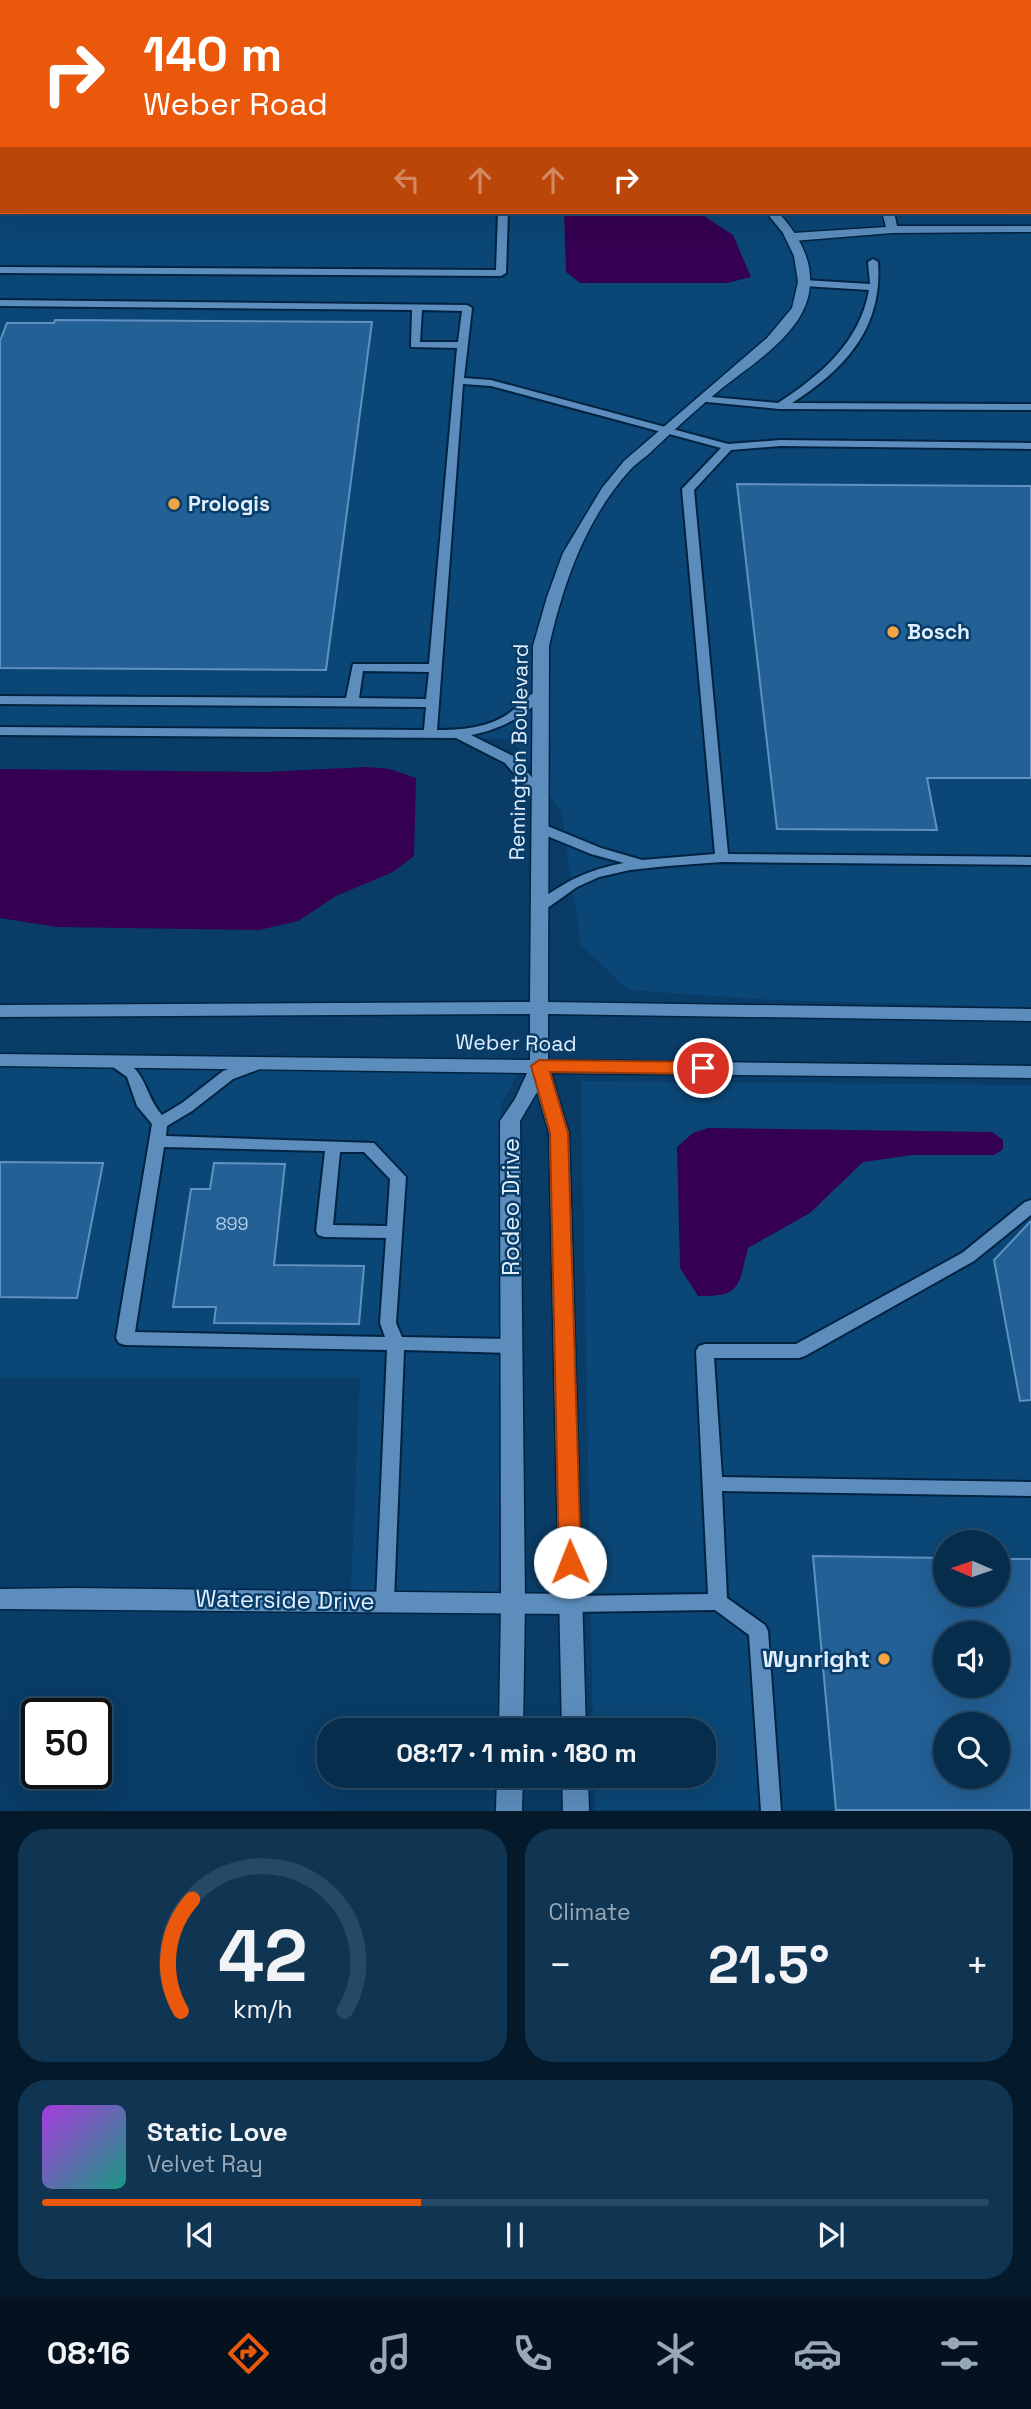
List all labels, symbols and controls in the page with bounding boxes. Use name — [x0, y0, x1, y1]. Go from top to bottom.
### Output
text: 140 m — [143, 23, 282, 85]
icon: right — [28, 28, 119, 119]
text: Weber Road — [143, 84, 328, 124]
icon: left — [388, 161, 426, 199]
icon: ahead — [461, 161, 499, 199]
icon: ahead — [534, 161, 572, 199]
icon: right — [607, 161, 645, 199]
place label: Prologis — [188, 490, 270, 517]
marker: Prologis — [166, 496, 182, 512]
place label: Bosch — [907, 618, 970, 645]
marker: Bosch — [885, 624, 901, 640]
street label: Remington Boulevard — [503, 643, 534, 861]
street label: Weber Road — [455, 1028, 577, 1057]
pin — [673, 1038, 733, 1098]
icon: arrive — [684, 1049, 722, 1087]
street label: Rodeo Drive — [495, 1138, 526, 1276]
house number: 899 — [215, 1212, 249, 1235]
position arrow — [533, 1525, 607, 1599]
north arrow — [933, 1530, 1010, 1606]
map controls — [933, 1530, 1010, 1789]
street label: Waterside Drive — [195, 1582, 375, 1617]
button: sound — [933, 1621, 1010, 1698]
place label: Wynright — [762, 1643, 870, 1674]
marker: Wynright — [876, 1651, 892, 1667]
speed limit sign: 50 — [21, 1698, 112, 1789]
button: search — [933, 1712, 1010, 1789]
text: 08:17 · 1 min · 180 m — [396, 1736, 637, 1770]
text: Climate — [549, 1897, 631, 1927]
text: 42 — [217, 1910, 307, 2003]
text: 21.5° — [708, 1932, 830, 1998]
text: − — [549, 1941, 572, 1989]
text: + — [965, 1941, 989, 1989]
text: km/h — [232, 1993, 292, 2025]
text: Static Love — [147, 2115, 288, 2149]
text: Velvet Ray — [147, 2149, 263, 2179]
icon: previous — [181, 2216, 219, 2254]
icon: pause — [496, 2216, 534, 2254]
icon: next — [812, 2216, 850, 2254]
icon: directions — [224, 2329, 273, 2378]
icon: music — [366, 2329, 415, 2378]
icon: phone — [508, 2329, 557, 2378]
icon: climate — [651, 2329, 700, 2378]
icon: car — [793, 2329, 842, 2378]
icon: filters — [935, 2329, 984, 2378]
text: 08:16 — [47, 2333, 130, 2373]

